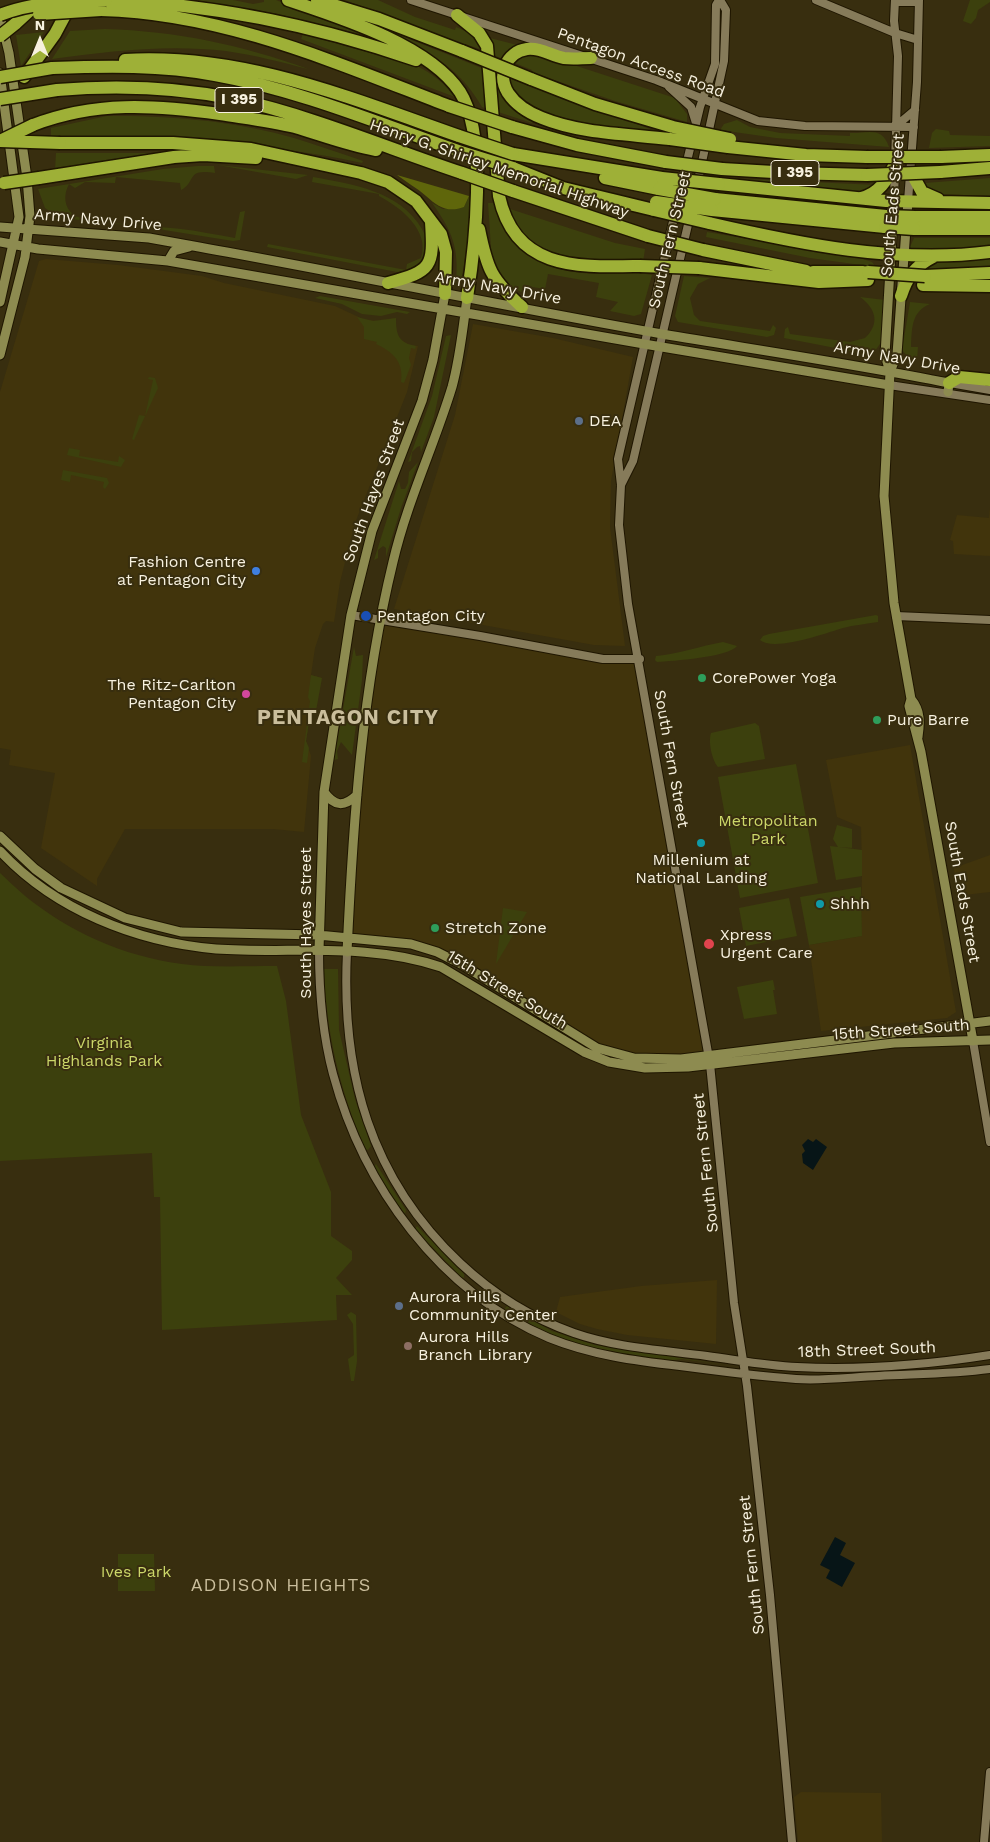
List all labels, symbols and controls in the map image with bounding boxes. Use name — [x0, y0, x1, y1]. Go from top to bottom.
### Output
north arrow — [15, 15, 65, 65]
text: N — [35, 17, 45, 33]
street label: Pentagon Access Road — [555, 24, 727, 102]
road number: I 395 — [215, 88, 263, 112]
street label: Henry G. Shirley Memorial Highway — [367, 116, 631, 222]
street label: South Eads Street — [877, 133, 909, 277]
road number: I 395 — [771, 160, 819, 186]
street label: South Fern Street — [645, 170, 695, 310]
street label: Army Navy Drive — [33, 205, 163, 235]
street label: Army Navy Drive — [433, 267, 563, 309]
street label: Army Navy Drive — [832, 337, 962, 379]
place label: DEA — [589, 411, 621, 431]
marker: DEA — [573, 415, 585, 427]
street label: South Hayes Street — [339, 417, 409, 565]
place label: Fashion Centre at Pentagon City — [117, 552, 246, 590]
marker: Fashion Centre at Pentagon City — [250, 565, 262, 577]
place label: Pentagon City — [377, 606, 485, 626]
marker: Pentagon City — [359, 609, 373, 623]
place label: CorePower Yoga — [712, 668, 836, 688]
marker: CorePower Yoga — [696, 672, 708, 684]
place label: The Ritz-Carlton Pentagon City — [107, 675, 236, 713]
marker: The Ritz-Carlton Pentagon City — [240, 688, 252, 700]
street label: South Fern Street — [649, 688, 693, 830]
district label: PENTAGON CITY — [255, 705, 441, 731]
place label: Pure Barre — [887, 710, 969, 730]
marker: Pure Barre — [871, 714, 883, 726]
park label: Metropolitan Park — [718, 811, 818, 849]
street label: South Eads Street — [940, 820, 984, 964]
marker: Millenium at National Landing — [695, 837, 707, 849]
street label: South Hayes Street — [296, 847, 316, 999]
place label: Millenium at National Landing — [635, 850, 767, 888]
place label: Shhh — [830, 894, 870, 914]
marker: Shhh — [814, 898, 826, 910]
place label: Stretch Zone — [445, 918, 547, 938]
marker: Stretch Zone — [429, 922, 441, 934]
place label: Xpress Urgent Care — [720, 925, 813, 963]
marker: Xpress Urgent Care — [702, 937, 716, 951]
street label: 15th Street South — [443, 946, 571, 1034]
street label: 15th Street South — [832, 1016, 970, 1044]
park label: Virginia Highlands Park — [46, 1033, 162, 1071]
street label: South Fern Street — [689, 1092, 723, 1234]
place label: Aurora Hills Community Center — [409, 1287, 557, 1325]
marker: Aurora Hills Community Center — [393, 1300, 405, 1312]
place label: Aurora Hills Branch Library — [418, 1327, 532, 1365]
street label: 18th Street South — [798, 1338, 936, 1362]
marker: Aurora Hills Branch Library — [402, 1340, 414, 1352]
street label: South Fern Street — [735, 1494, 769, 1636]
park label: Ives Park — [101, 1562, 171, 1582]
district label: ADDISON HEIGHTS — [189, 1575, 373, 1597]

